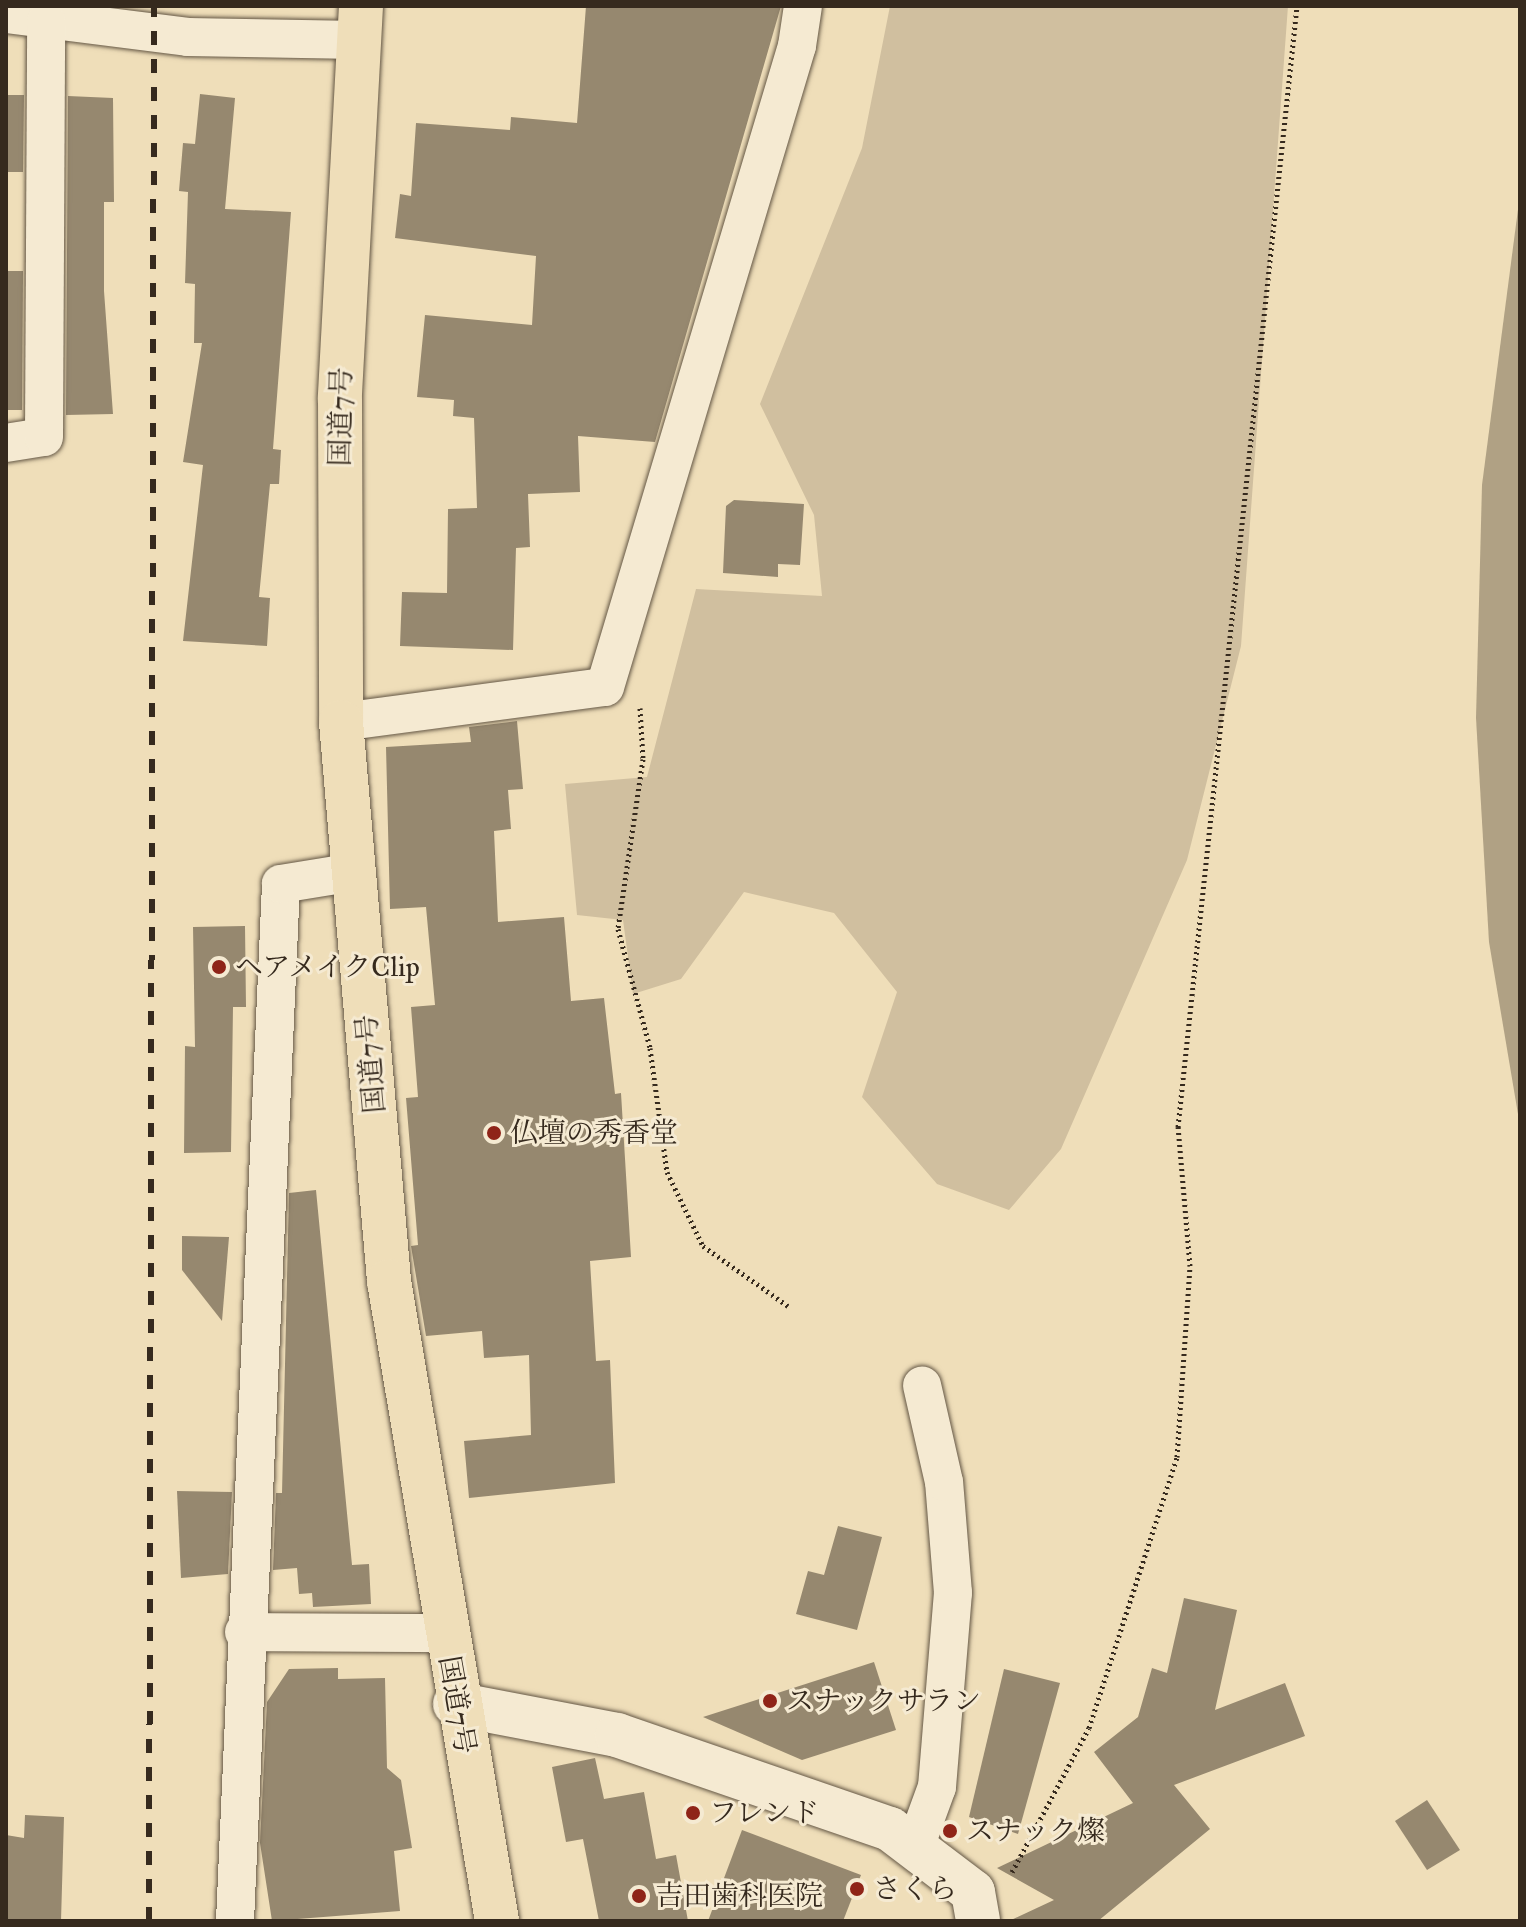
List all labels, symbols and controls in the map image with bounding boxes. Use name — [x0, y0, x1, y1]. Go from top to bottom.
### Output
street label: 国道7号 — [323, 367, 359, 467]
place label: ヘアメイクClip — [235, 950, 423, 984]
marker: ヘアメイクClip — [210, 958, 228, 976]
street label: 国道7号 — [350, 1013, 392, 1115]
place label: 仏壇の秀香堂 — [510, 1116, 678, 1150]
marker: 仏壇の秀香堂 — [485, 1124, 503, 1142]
street label: 国道7号 — [432, 1653, 482, 1757]
place label: スナックサラン — [786, 1684, 982, 1718]
marker: スナックサラン — [761, 1692, 779, 1710]
place label: フレンド — [709, 1796, 821, 1830]
marker: フレンド — [684, 1804, 702, 1822]
place label: スナック燦 — [966, 1814, 1106, 1848]
marker: スナック燦 — [941, 1822, 959, 1840]
place label: さくら — [873, 1872, 957, 1906]
place label: 吉田歯科医院 — [655, 1879, 823, 1913]
marker: さくら — [848, 1880, 866, 1898]
marker: 吉田歯科医院 — [630, 1887, 648, 1905]

